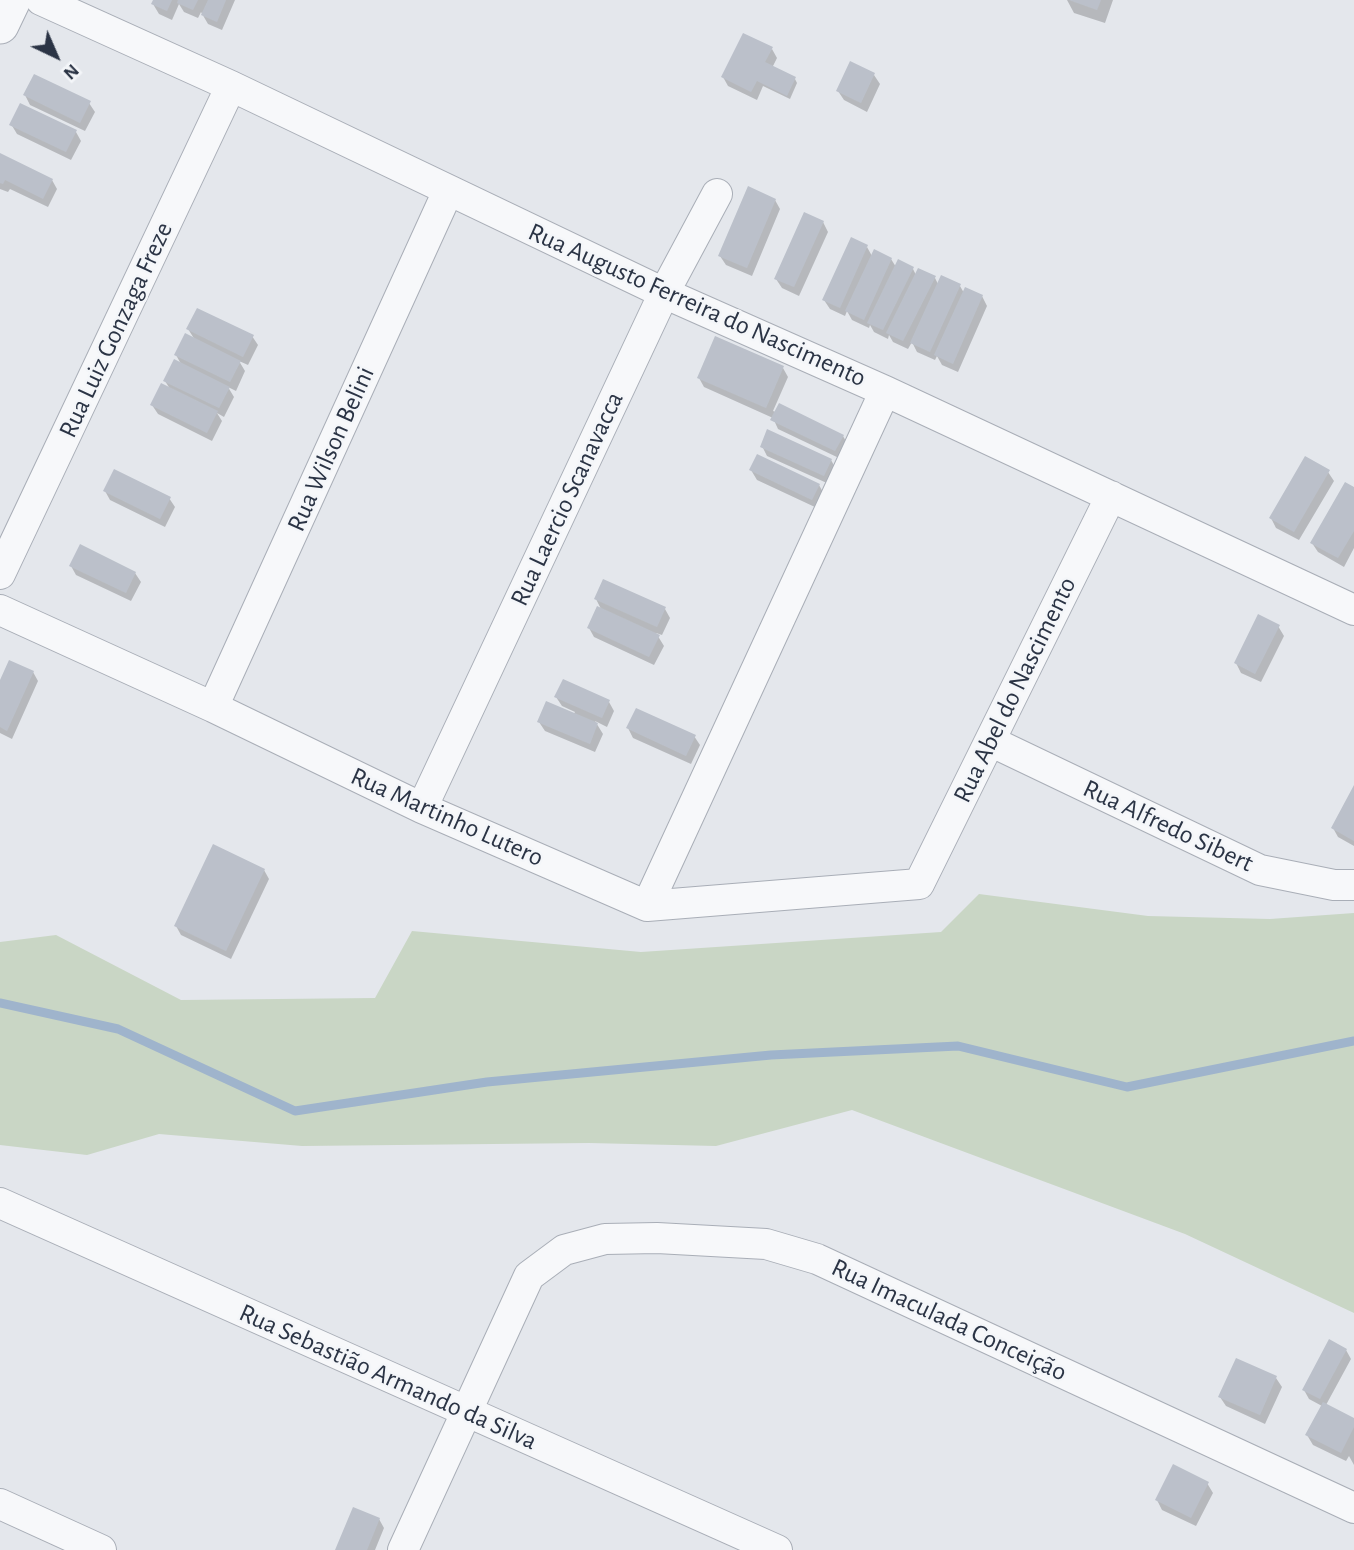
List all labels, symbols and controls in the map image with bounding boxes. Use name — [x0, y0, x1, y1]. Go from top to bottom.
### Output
north arrow — [21, 21, 91, 91]
text: N — [60, 60, 82, 83]
street label: Rua Augusto Ferreira do Nascimento — [523, 216, 871, 394]
street label: Rua Luiz Gonzaga Freze — [52, 217, 180, 443]
street label: Rua Wilson Belini — [281, 362, 381, 536]
street label: Rua Laercio Scanavacca — [504, 387, 630, 611]
street label: Rua Abel do Nascimento — [947, 572, 1083, 808]
street label: Rua Martinho Lutero — [346, 761, 548, 873]
street label: Rua Alfredo Sibert — [1078, 773, 1258, 879]
street label: Rua Imaculada Conceição — [826, 1252, 1072, 1388]
street label: Rua Sebastião Armando da Silva — [234, 1297, 542, 1457]

